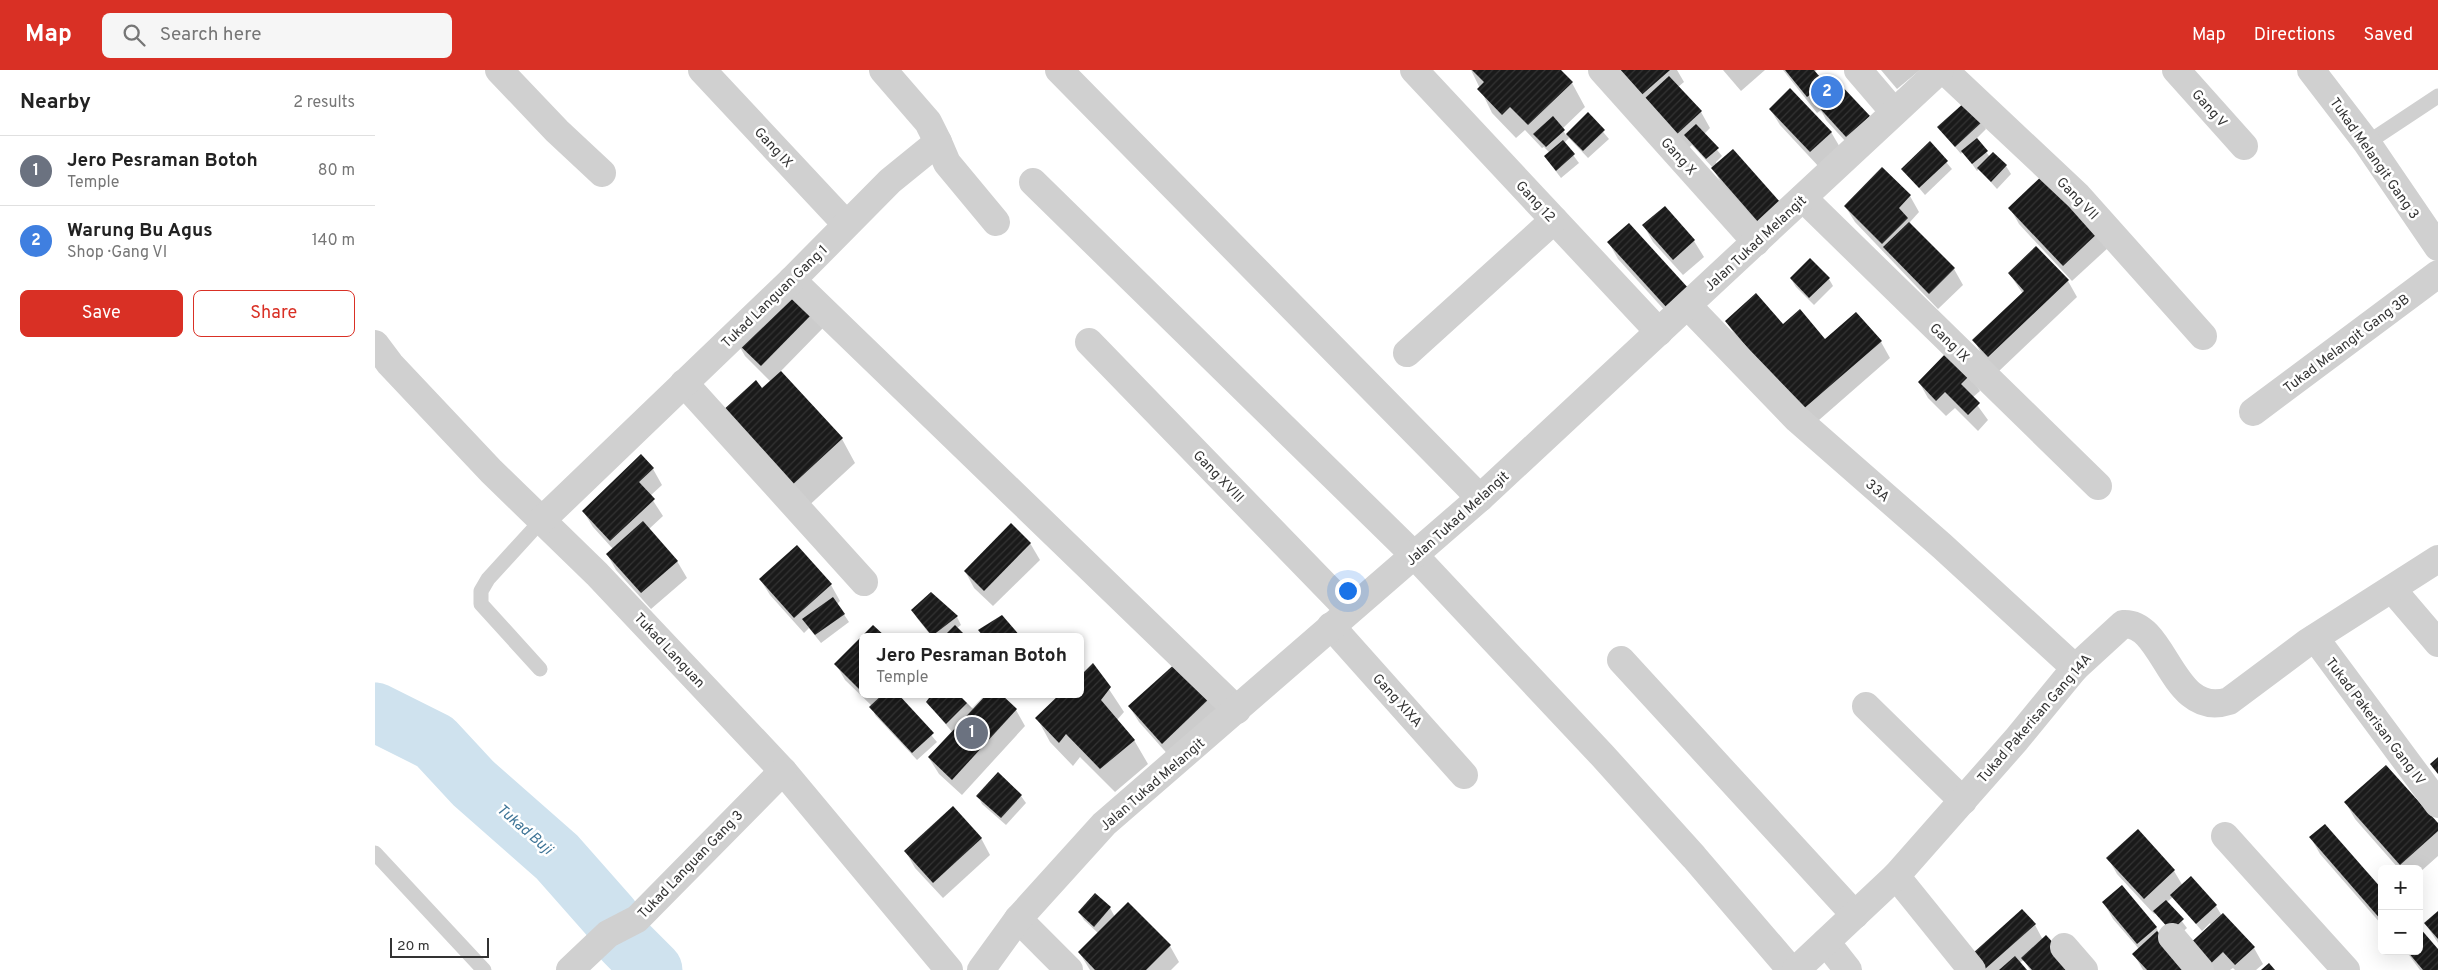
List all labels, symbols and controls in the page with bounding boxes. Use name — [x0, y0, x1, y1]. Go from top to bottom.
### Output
search box — [102, 13, 452, 58]
text: Map — [25, 20, 72, 50]
icon: search — [120, 21, 148, 49]
text: Search here — [160, 23, 261, 47]
text: Map — [2192, 24, 2226, 47]
text: Directions — [2254, 24, 2336, 47]
text: Saved — [2364, 24, 2413, 47]
pin: 2 — [1811, 73, 1843, 111]
street label: Gang V — [2188, 87, 2230, 131]
text: Nearby — [20, 89, 91, 116]
text: 2 results — [293, 93, 355, 113]
street label: Tukad Melangit Gang 3 — [2325, 95, 2422, 223]
street label: Gang IX — [750, 124, 796, 172]
street label: Gang X — [1657, 135, 1699, 179]
text: Jero Pesraman Botoh — [67, 149, 258, 173]
text: 1 — [33, 161, 39, 181]
text: 80 m — [318, 161, 355, 181]
text: Temple — [67, 173, 119, 193]
street label: Gang VII — [2052, 174, 2101, 224]
street label: Gang 12 — [1512, 178, 1558, 226]
street label: Jalan Tukad Melangit — [1702, 193, 1810, 296]
text: Warung Bu Agus — [67, 219, 213, 243]
text: 2 — [31, 231, 41, 251]
text: 140 m — [312, 231, 355, 251]
street label: Tukad Languan Gang 1 — [718, 242, 832, 352]
text: Shop · Gang VI — [67, 243, 167, 263]
button: Save — [20, 290, 183, 337]
button: Share — [193, 290, 355, 337]
street label: Tukad Melangit Gang 3B — [2281, 291, 2413, 397]
street label: Gang IX — [1925, 320, 1972, 366]
street label: Gang XVIII — [1189, 447, 1247, 507]
street label: Jalan Tukad Melangit — [1403, 468, 1513, 570]
street label: 33A — [1862, 476, 1892, 506]
your location — [1335, 578, 1361, 604]
street label: Tukad Languan — [630, 610, 708, 692]
popup — [859, 633, 1084, 698]
text: Jero Pesraman Botoh — [876, 644, 1067, 668]
street label: Tukad Pakerisan Gang 14A — [1974, 651, 2096, 787]
street label: Tukad Pakerisan Gang IV — [2321, 655, 2428, 789]
text: Temple — [876, 668, 928, 688]
street label: Gang XIXA — [1368, 671, 1425, 731]
pin: 1 — [956, 714, 988, 752]
street label: Jalan Tukad Melangit — [1097, 735, 1209, 835]
water label: Tukad Buji — [492, 801, 557, 860]
street label: Tukad Languan Gang 3 — [635, 807, 747, 923]
map controls — [2378, 865, 2423, 955]
button: + — [2378, 865, 2423, 910]
button: − — [2378, 910, 2423, 955]
scale bar — [390, 935, 489, 958]
text: 20 m — [397, 938, 430, 955]

